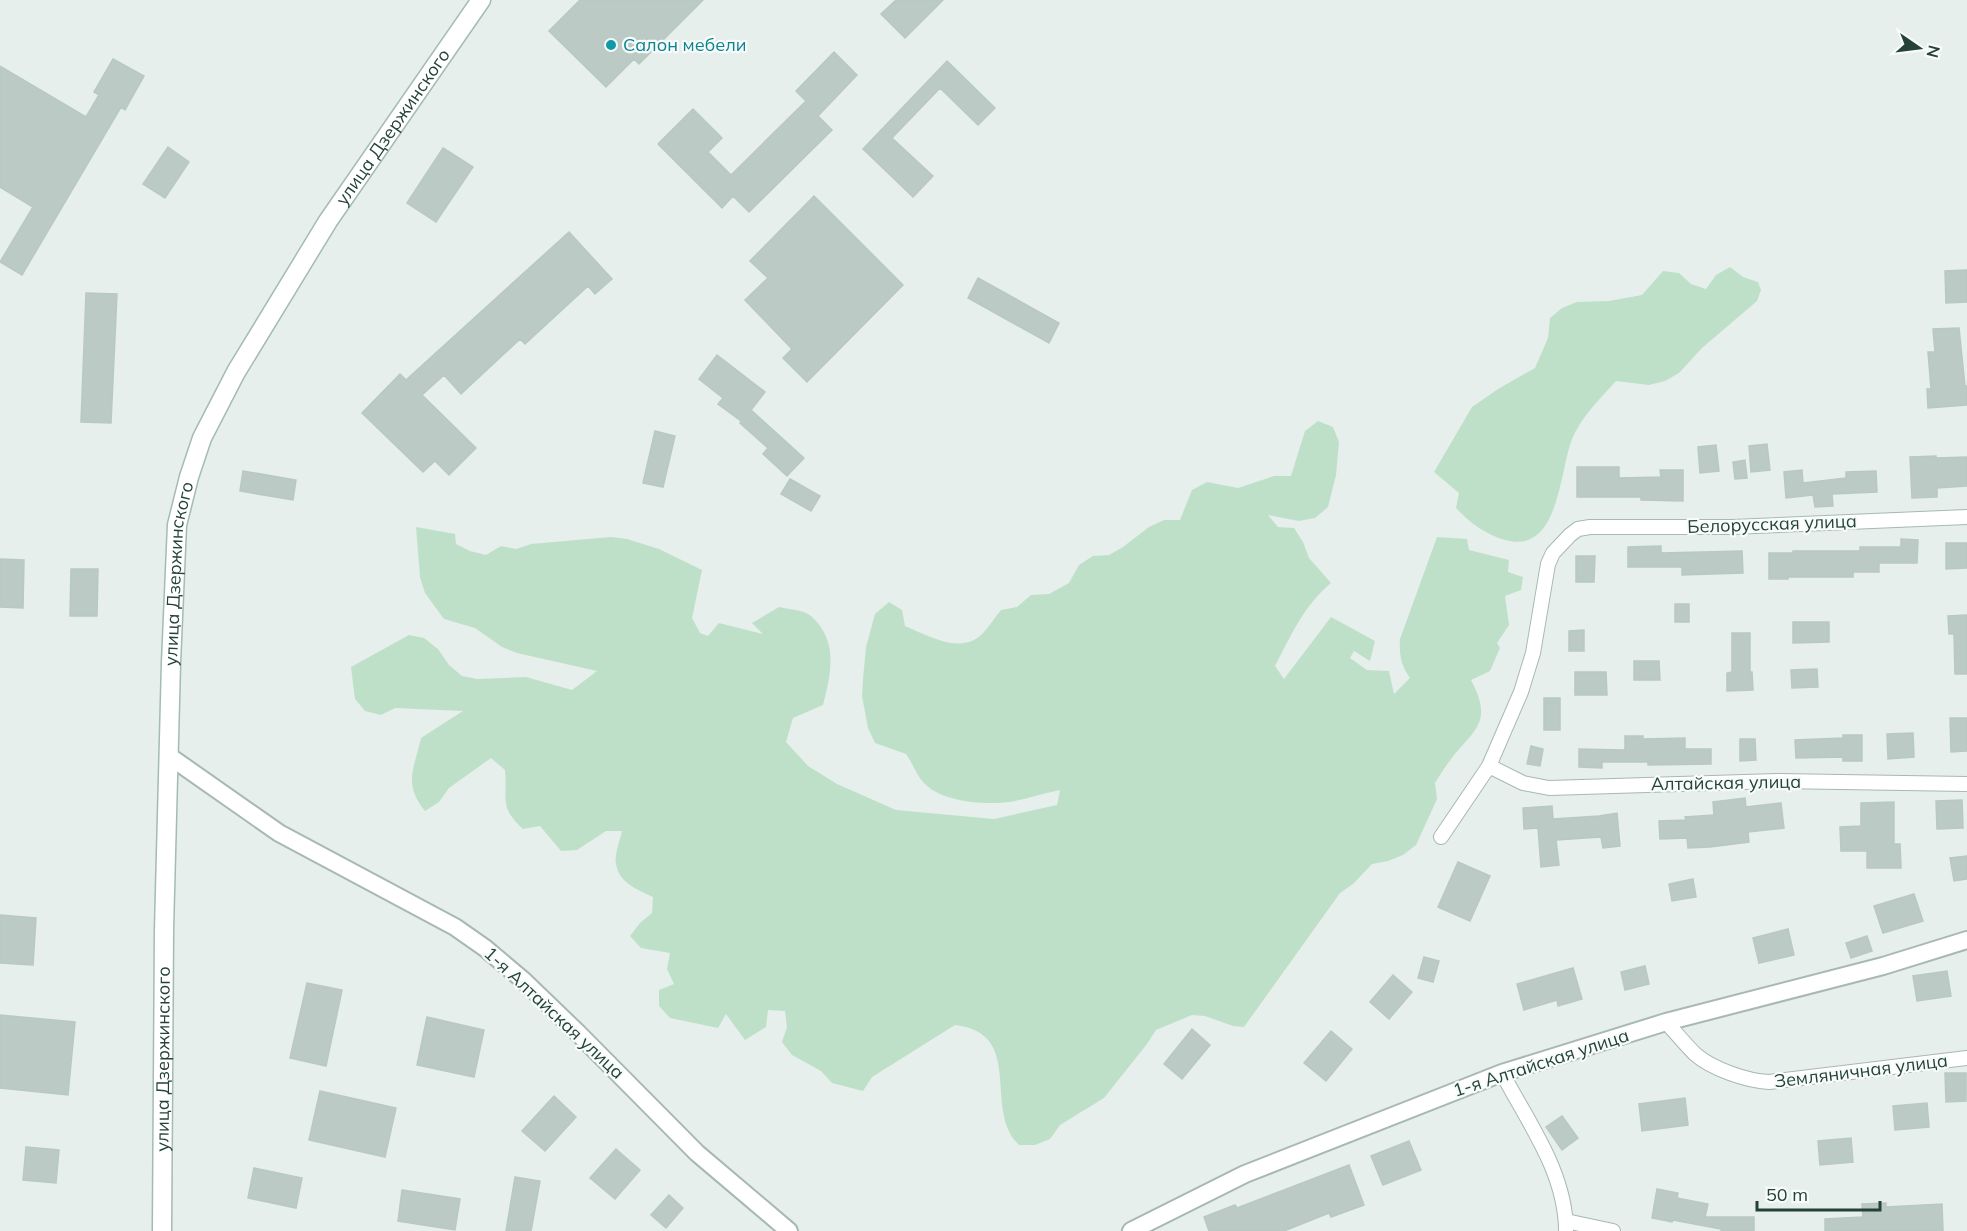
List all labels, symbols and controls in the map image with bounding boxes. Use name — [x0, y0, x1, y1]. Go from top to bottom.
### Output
north arrow — [1889, 18, 1949, 78]
place label: Салон мебели — [623, 33, 746, 56]
marker: Салон мебели — [604, 38, 618, 52]
text: N — [1922, 43, 1945, 60]
street label: улица Дзержинского — [330, 44, 455, 210]
street label: улица Дзержинского — [159, 479, 198, 666]
street label: Белорусская улица — [1687, 509, 1857, 538]
street label: Алтайская улица — [1651, 770, 1801, 795]
street label: 1-я Алтайская улица — [479, 942, 629, 1084]
street label: улица Дзержинского — [151, 966, 175, 1152]
street label: 1-я Алтайская улица — [1450, 1023, 1632, 1102]
street label: Земляничная улица — [1773, 1048, 1949, 1093]
scale bar — [1757, 1174, 1880, 1212]
text: 50 m — [1766, 1183, 1808, 1206]

